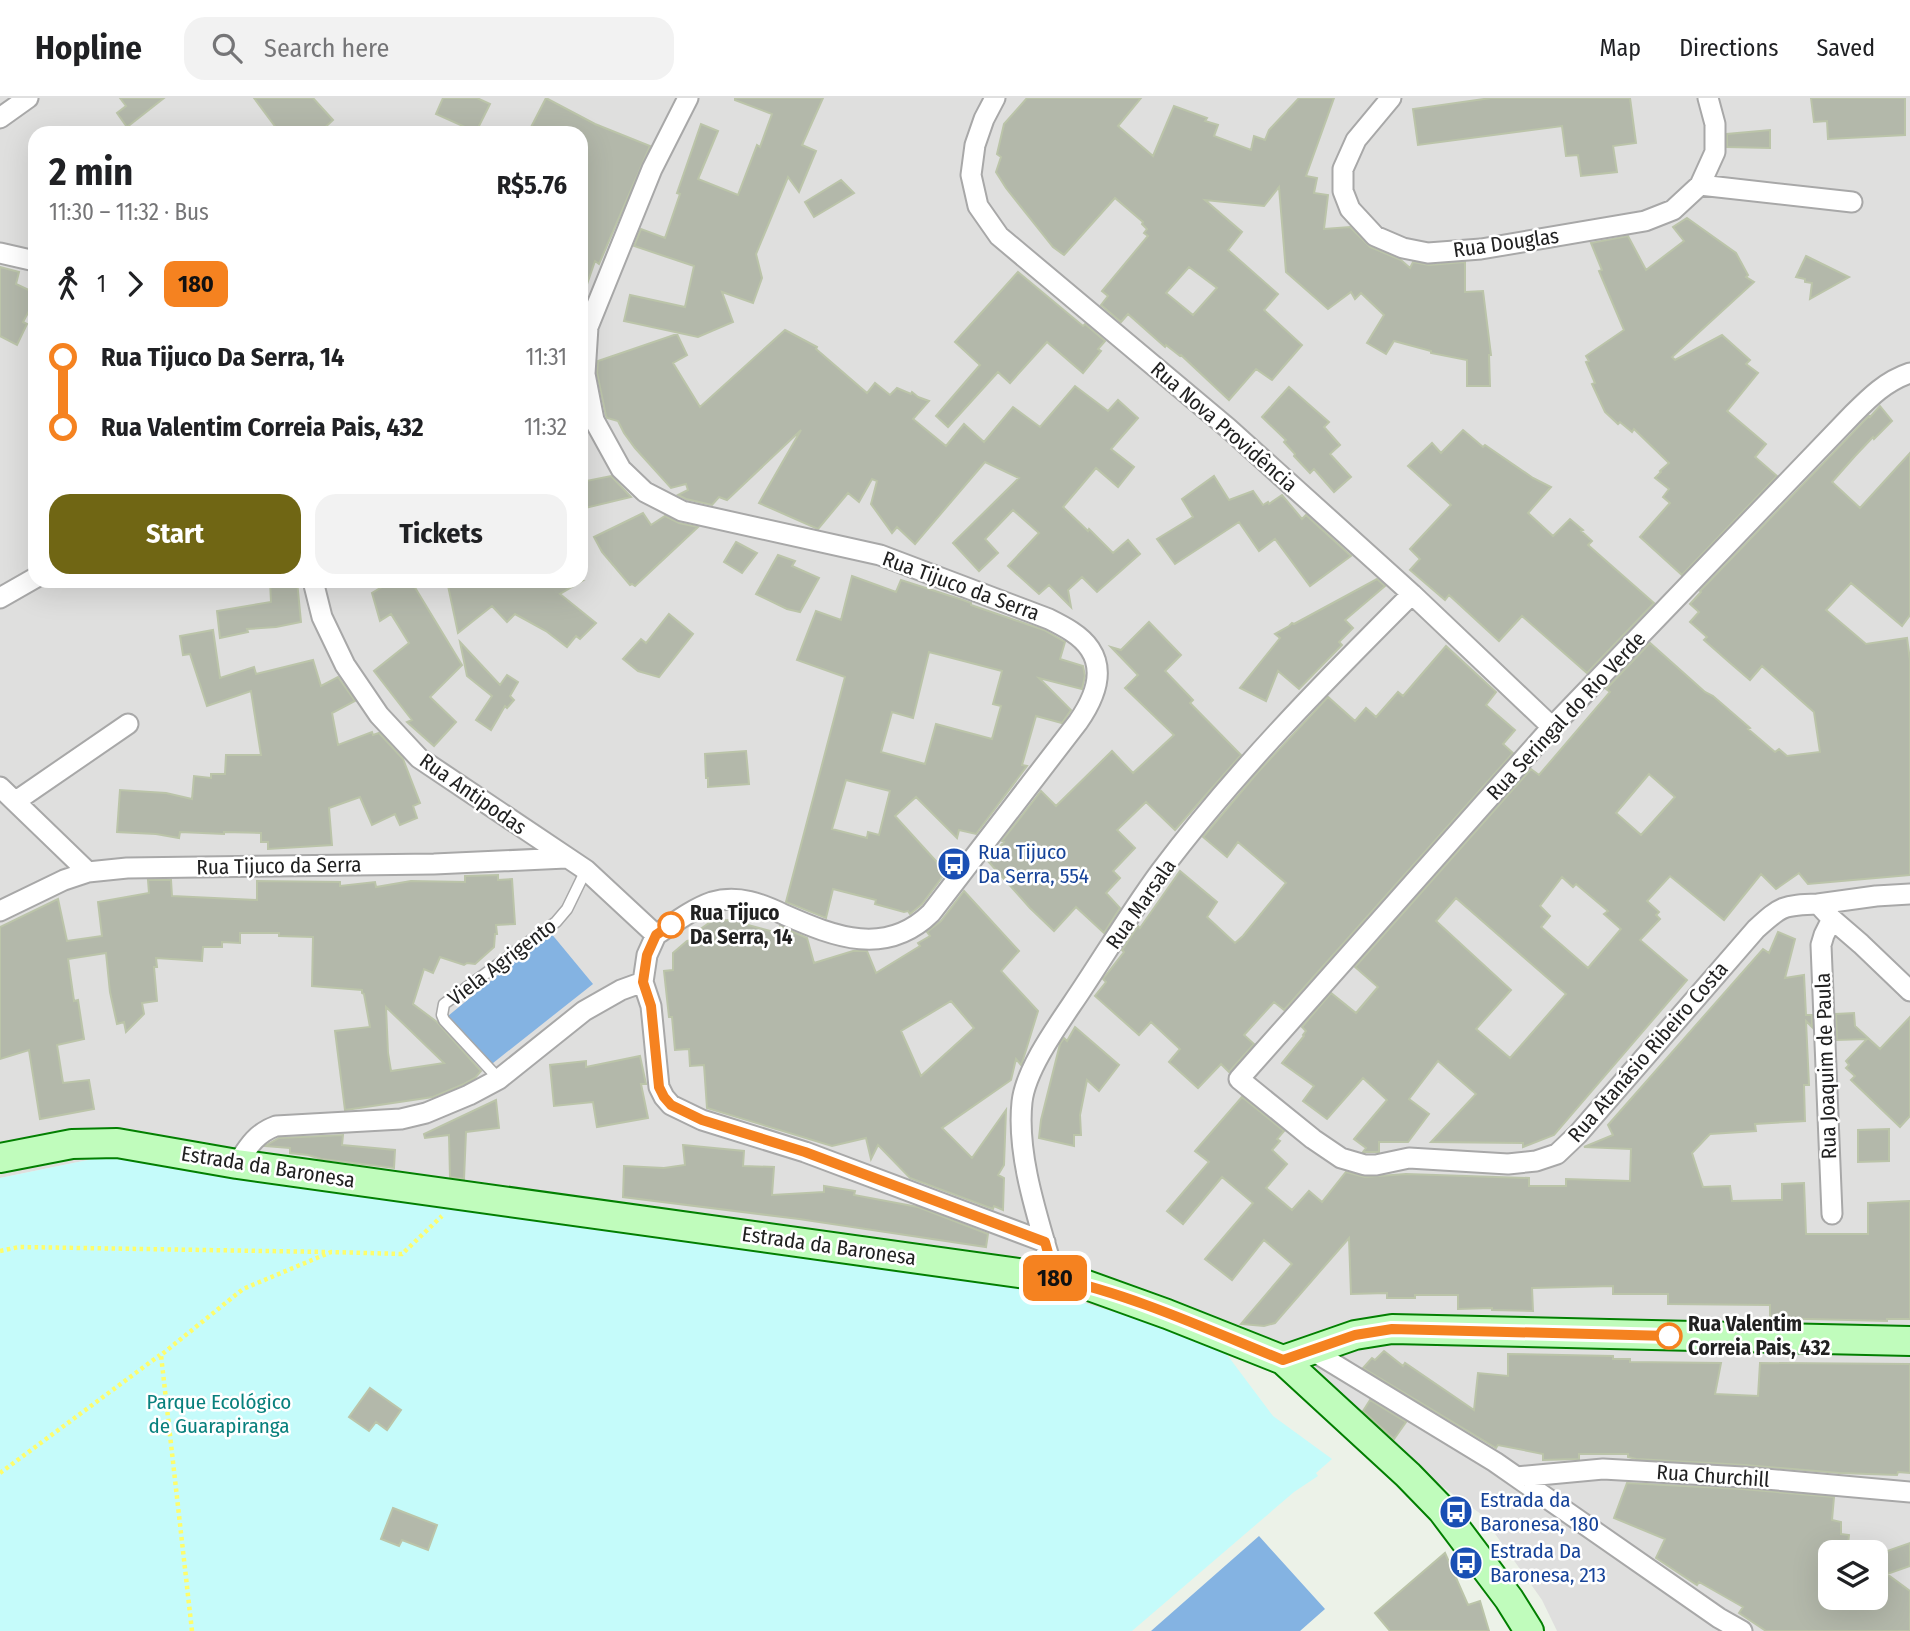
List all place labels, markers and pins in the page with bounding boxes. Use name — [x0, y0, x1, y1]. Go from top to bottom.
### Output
place label: Rua Tijuco Da Serra, 554 — [978, 839, 1089, 889]
bus stop icon: Rua Tijuco Da Serra, 554 — [935, 845, 973, 883]
place label: Rua Tijuco Da Serra, 14 — [690, 900, 793, 950]
marker: Rua Tijuco Da Serra, 14 — [658, 912, 684, 938]
place label: Rua Valentim Correia Pais, 432 — [1688, 1311, 1830, 1361]
marker: Rua Valentim Correia Pais, 432 — [1656, 1323, 1682, 1349]
place label: Estrada da Baronesa, 180 — [1480, 1487, 1599, 1537]
bus stop icon: Estrada da Baronesa, 180 — [1437, 1493, 1475, 1531]
place label: Estrada Da Baronesa, 213 — [1490, 1538, 1606, 1588]
bus stop icon: Estrada Da Baronesa, 213 — [1447, 1544, 1485, 1582]

